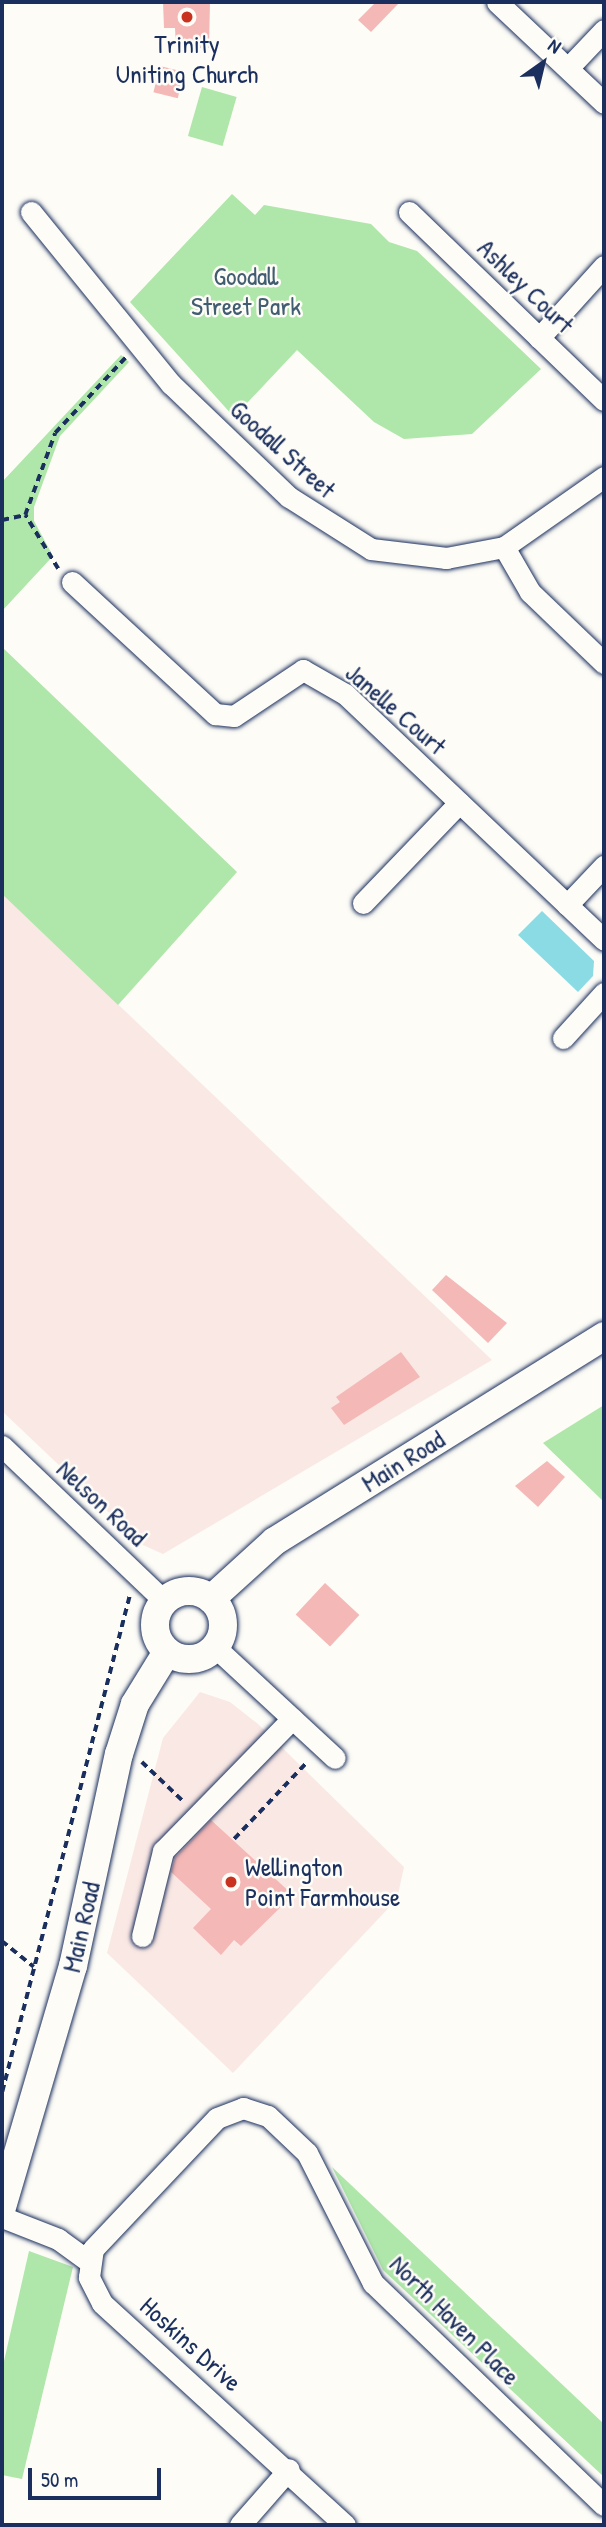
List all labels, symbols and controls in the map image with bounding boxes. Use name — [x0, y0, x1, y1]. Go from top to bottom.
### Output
marker: Trinity Uniting Church — [179, 9, 195, 25]
place label: Trinity Uniting Church — [116, 28, 258, 90]
north arrow — [508, 28, 578, 98]
text: N — [543, 32, 566, 59]
street label: Ashley Court — [471, 232, 581, 340]
park label: Goodall Street Park — [191, 260, 301, 322]
street label: Goodall Street — [224, 393, 342, 505]
street label: Janelle Court — [339, 657, 453, 761]
street label: Main Road — [356, 1423, 450, 1499]
street label: Nelson Road — [50, 1453, 154, 1553]
place label: Wellington Point Farmhouse — [245, 1851, 400, 1912]
marker: Wellington Point Farmhouse — [223, 1874, 239, 1890]
street label: Main Road — [55, 1879, 107, 1975]
street label: North Haven Place — [383, 2248, 527, 2392]
street label: Hoskins Drive — [134, 2290, 248, 2398]
scale bar — [32, 2454, 164, 2498]
text: 50 m — [41, 2465, 78, 2494]

